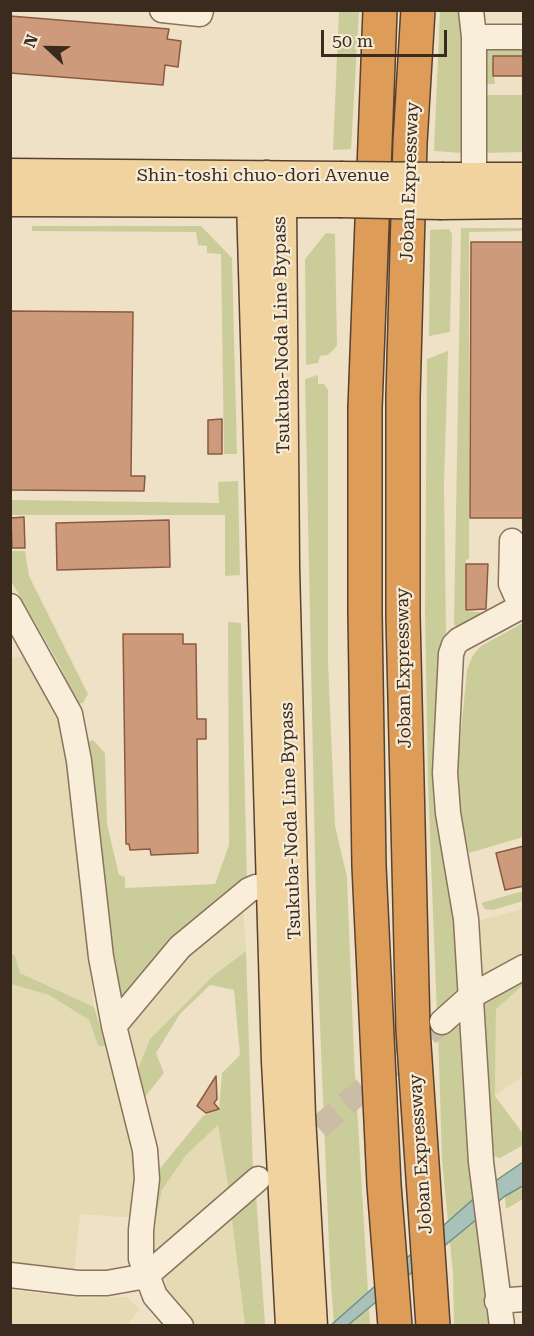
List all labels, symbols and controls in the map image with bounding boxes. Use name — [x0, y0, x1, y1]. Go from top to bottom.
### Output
north arrow — [18, 18, 78, 78]
scale bar — [324, 18, 450, 56]
text: 50 m — [332, 30, 373, 51]
text: N — [20, 32, 42, 50]
street label: Joban Expressway — [396, 101, 424, 263]
street label: Shin-toshi chuo-dori Avenue — [137, 165, 389, 187]
street label: Tsukuba-Noda Line Bypass — [269, 216, 295, 454]
street label: Joban Expressway — [392, 588, 416, 748]
street label: Tsukuba-Noda Line Bypass — [276, 702, 306, 940]
street label: Joban Expressway — [405, 1073, 437, 1235]

